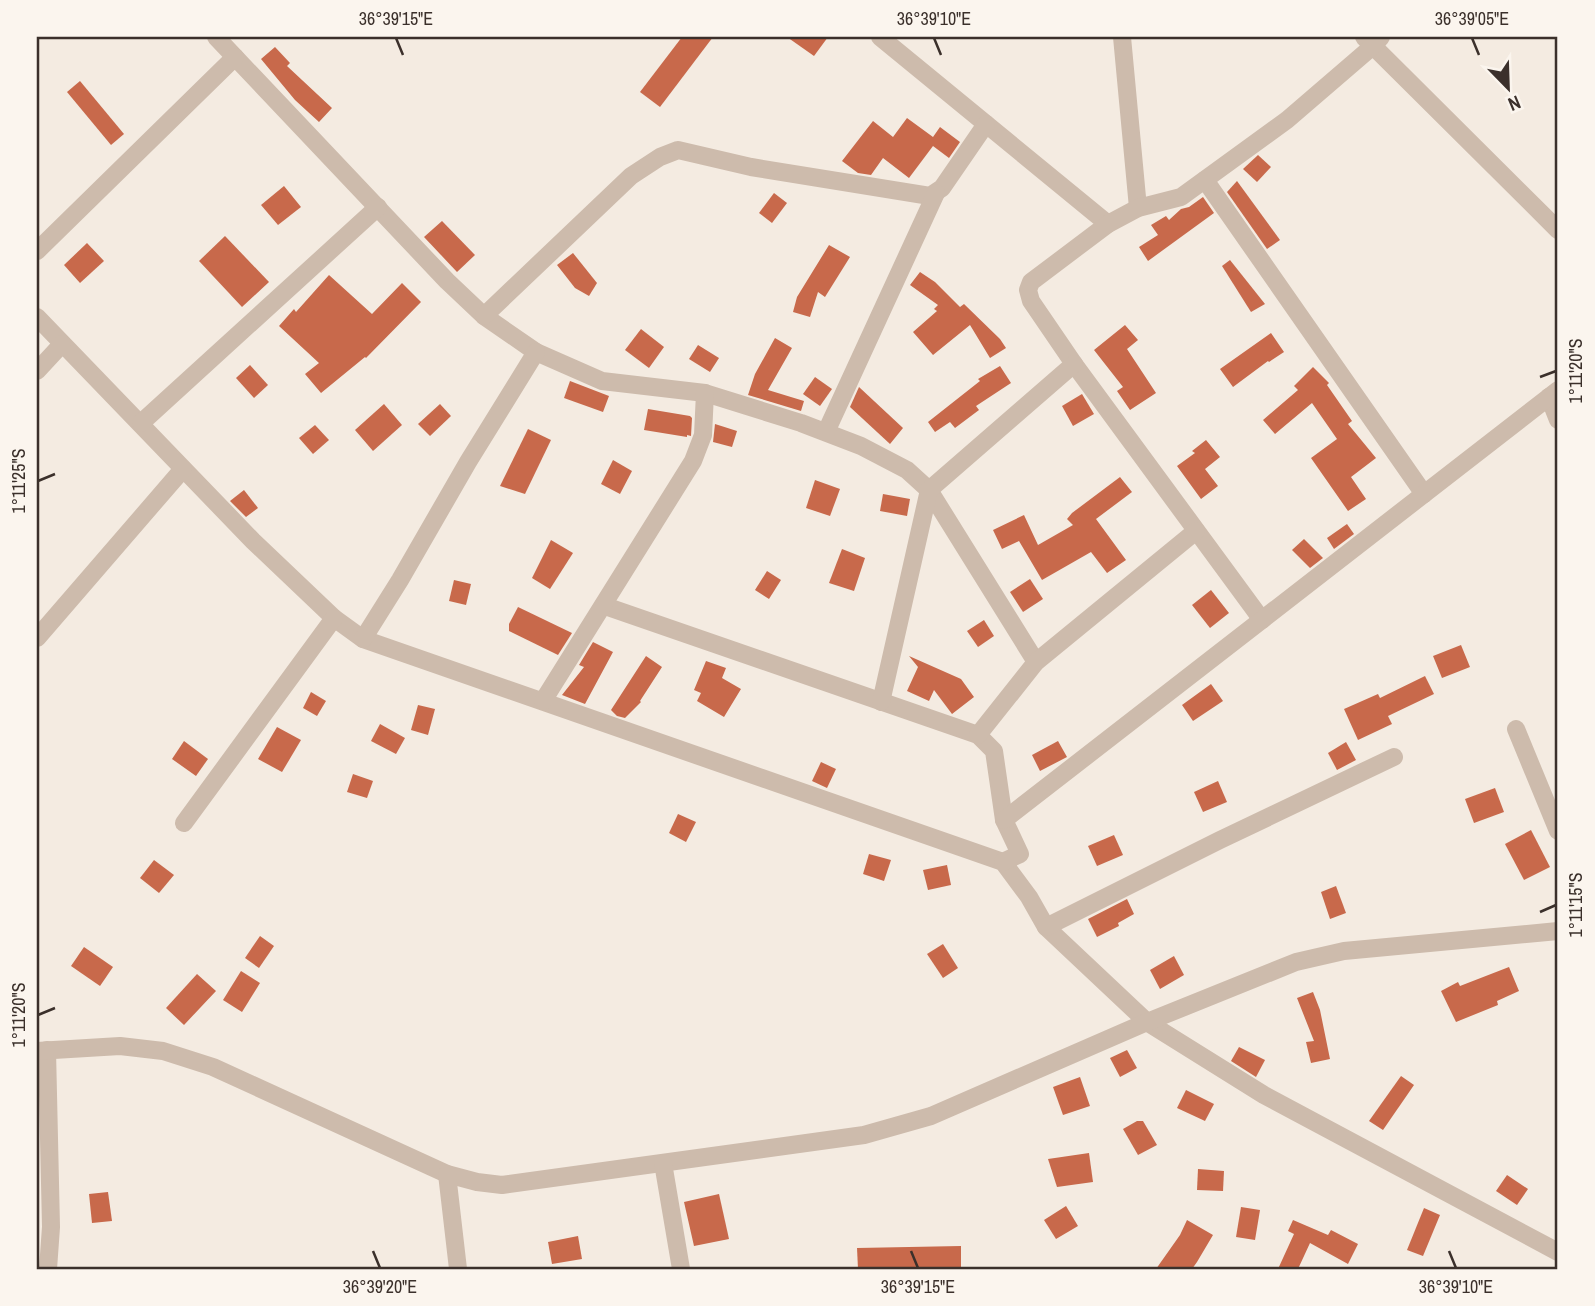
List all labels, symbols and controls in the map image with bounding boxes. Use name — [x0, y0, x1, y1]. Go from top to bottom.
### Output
text: 36°39'15"E — [359, 6, 433, 31]
text: 36°39'10"E — [897, 6, 971, 31]
text: 36°39'05"E — [1435, 6, 1509, 31]
north arrow — [1472, 52, 1542, 122]
text: N — [1504, 89, 1525, 118]
text: 1°11'20"S — [1563, 338, 1588, 404]
text: 1°11'25"S — [6, 448, 31, 514]
text: 1°11'15"S — [1563, 872, 1588, 938]
text: 1°11'20"S — [6, 982, 31, 1048]
text: 36°39'20"E — [343, 1274, 417, 1299]
text: 36°39'15"E — [881, 1274, 955, 1299]
text: 36°39'10"E — [1419, 1274, 1493, 1299]

